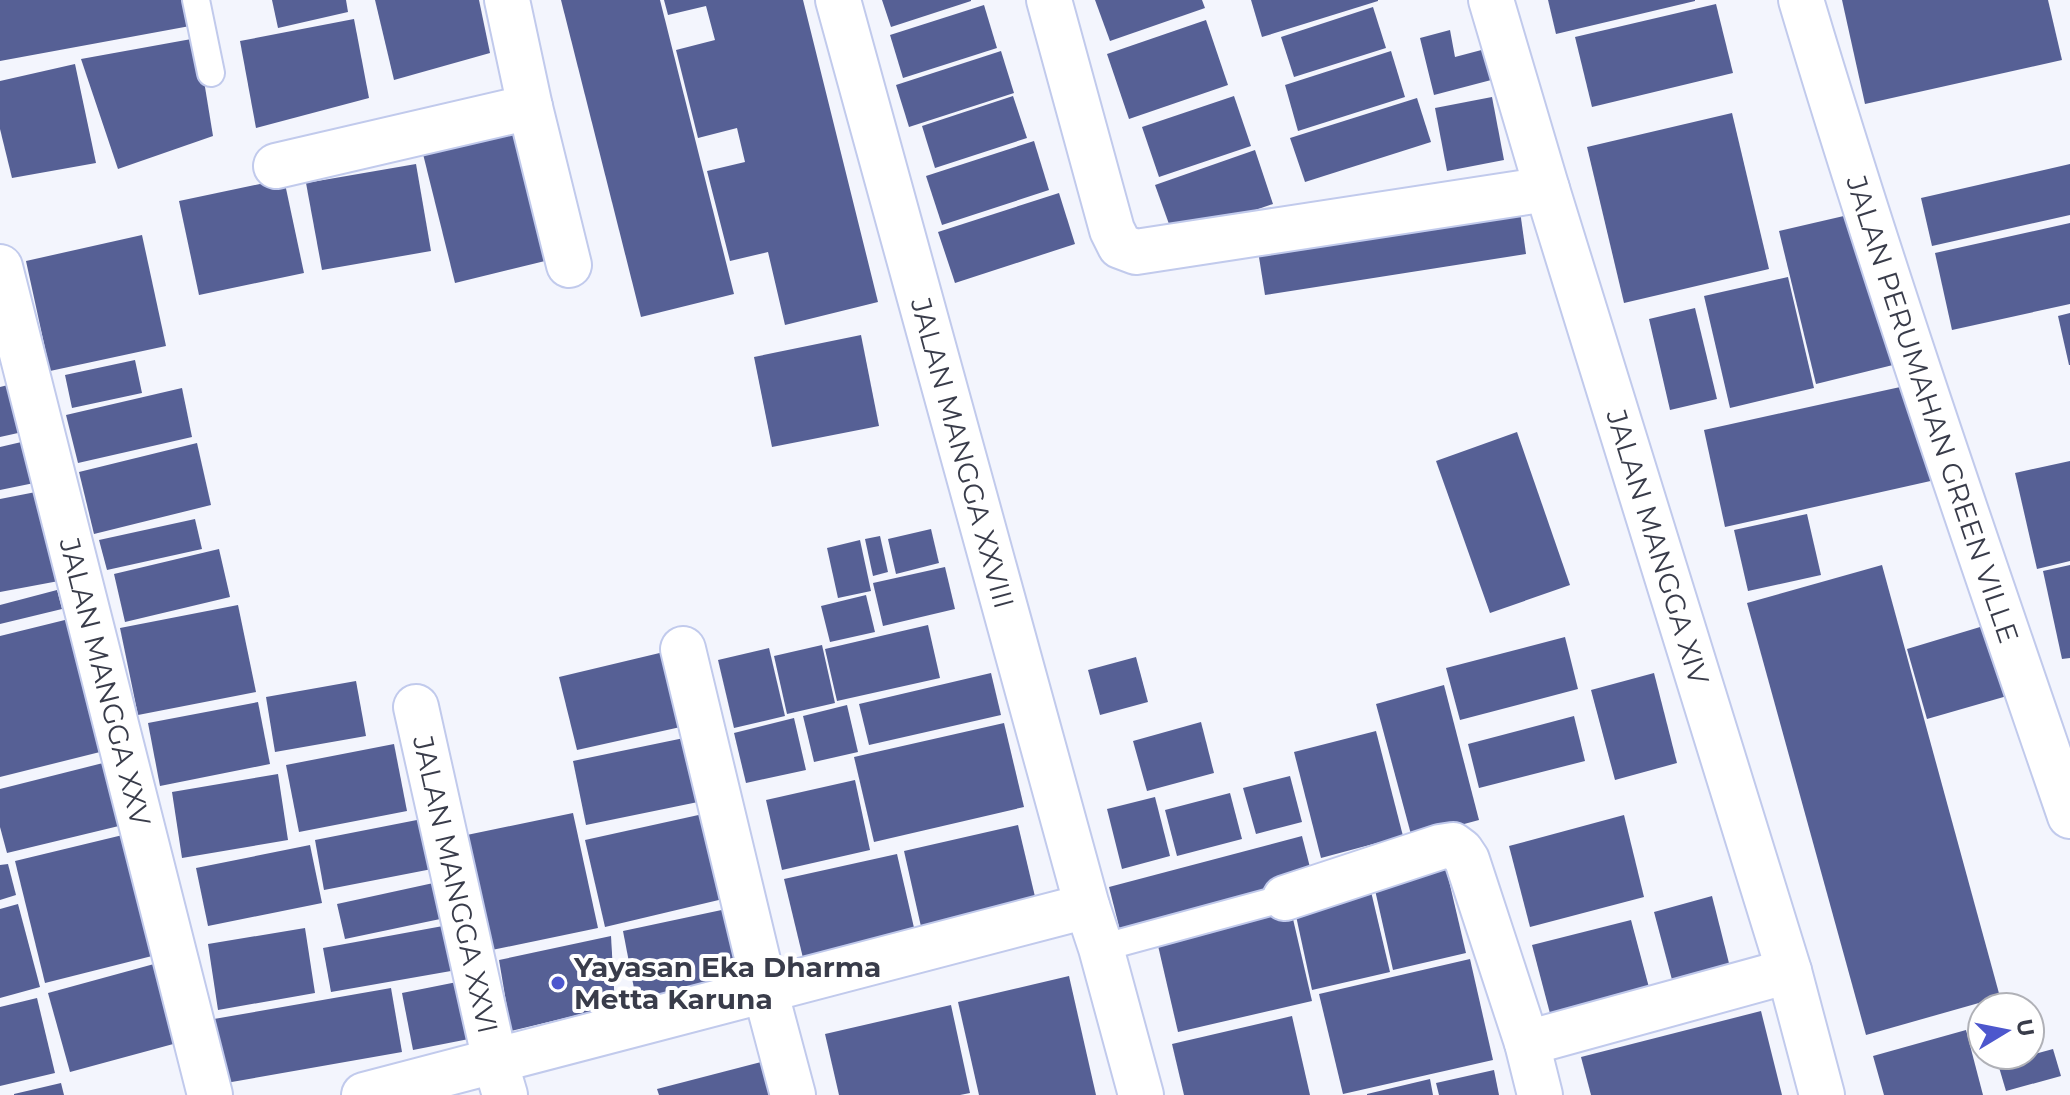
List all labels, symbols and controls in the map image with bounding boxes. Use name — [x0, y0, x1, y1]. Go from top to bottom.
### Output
street label: JALAN PERUMAHAN GREEN VILLE — [1839, 171, 2026, 647]
street label: JALAN MANGGA XXVIII — [903, 293, 1021, 612]
street label: JALAN MANGGA XIV — [1599, 404, 1716, 689]
street label: JALAN MANGGA XXV — [52, 533, 158, 830]
street label: JALAN MANGGA XXVI — [406, 732, 505, 1037]
place label: Yayasan Eka Dharma Metta Karuna — [573, 950, 881, 1016]
marker: Yayasan Eka Dharma Metta Karuna — [549, 974, 567, 992]
north arrow — [1966, 991, 2046, 1071]
text: U — [2010, 1017, 2040, 1038]

